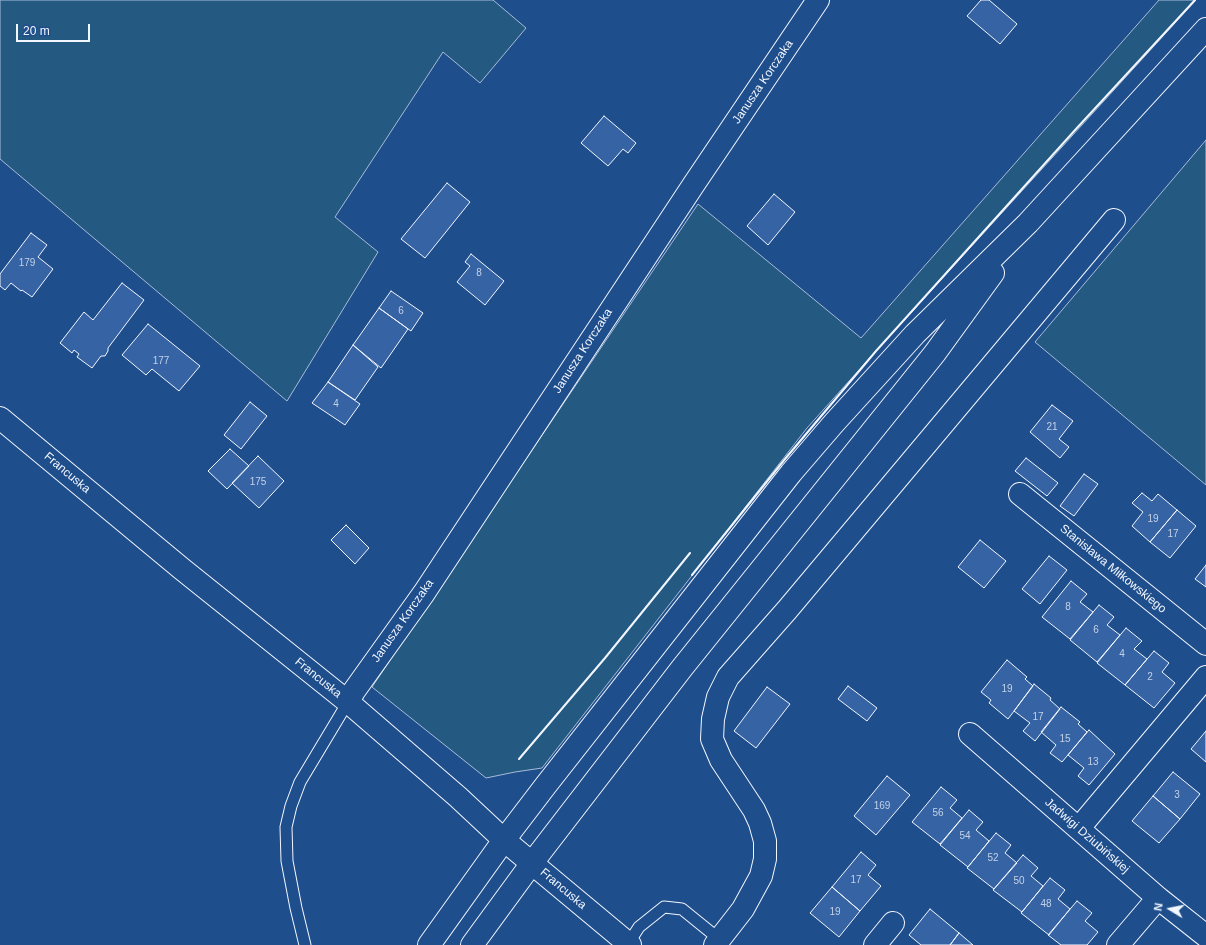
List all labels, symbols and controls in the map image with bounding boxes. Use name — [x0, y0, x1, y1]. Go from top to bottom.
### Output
scale bar — [18, 16, 92, 42]
text: 20 m — [23, 24, 50, 38]
street label: Janusza Korczaka — [730, 37, 796, 127]
house number: 179 — [19, 257, 35, 269]
house number: 8 — [476, 267, 482, 279]
house number: 6 — [398, 305, 404, 317]
street label: Janusza Korczaka — [550, 306, 616, 396]
house number: 177 — [153, 355, 169, 367]
house number: 4 — [333, 398, 339, 410]
house number: 21 — [1046, 421, 1058, 433]
street label: Francuska — [41, 449, 93, 497]
house number: 175 — [250, 476, 266, 488]
house number: 19 — [1147, 513, 1159, 525]
street label: Stanisława Miłkowskiego — [1057, 522, 1169, 616]
house number: 17 — [1167, 528, 1179, 540]
street label: Janusza Korczaka — [369, 577, 437, 665]
house number: 8 — [1065, 601, 1071, 613]
house number: 6 — [1093, 624, 1099, 636]
house number: 4 — [1119, 648, 1125, 660]
street label: Francuska — [292, 655, 344, 701]
house number: 2 — [1147, 671, 1153, 683]
house number: 19 — [1001, 683, 1013, 695]
house number: 17 — [1032, 711, 1044, 723]
house number: 15 — [1059, 733, 1071, 745]
house number: 13 — [1087, 756, 1099, 768]
house number: 3 — [1174, 789, 1180, 801]
street label: Jadwigi Dziubińskiej — [1042, 795, 1132, 877]
house number: 169 — [874, 800, 890, 812]
house number: 56 — [932, 807, 944, 819]
house number: 54 — [959, 830, 971, 842]
house number: 52 — [987, 852, 999, 864]
street label: Francuska — [537, 865, 589, 913]
house number: 17 — [850, 874, 862, 886]
house number: 50 — [1013, 875, 1025, 887]
north arrow — [1150, 889, 1190, 929]
house number: 48 — [1040, 898, 1052, 910]
text: N — [1152, 902, 1165, 912]
house number: 19 — [829, 906, 841, 918]

